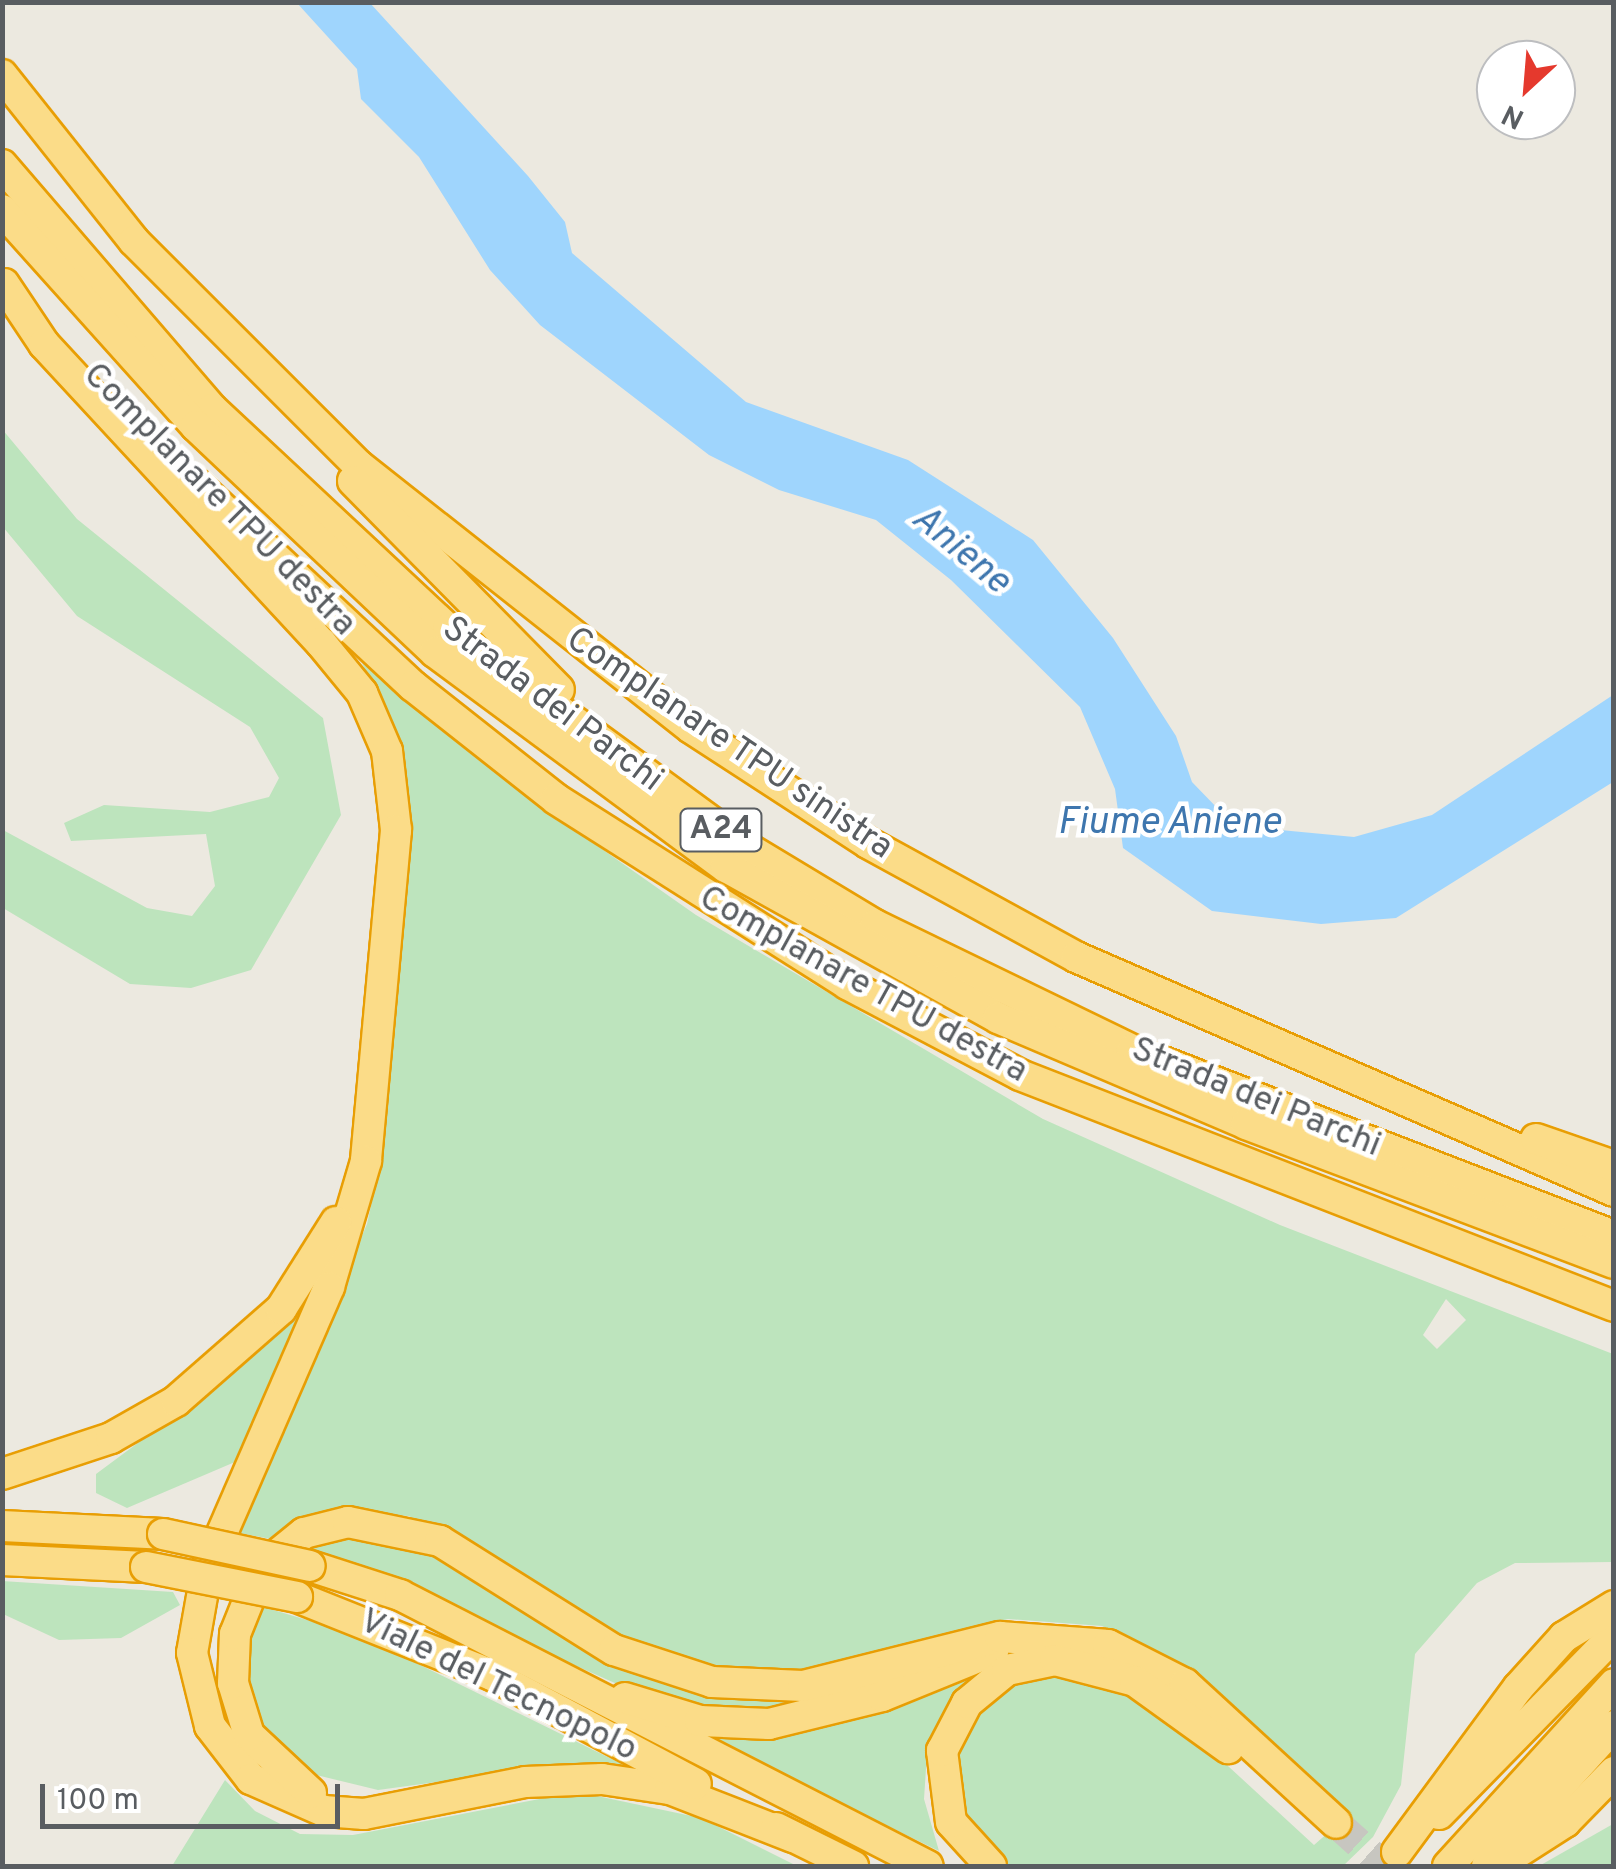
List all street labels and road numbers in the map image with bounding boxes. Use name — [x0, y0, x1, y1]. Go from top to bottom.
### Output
street label: Complanare TPU destra — [73, 354, 365, 646]
street label: Strada dei Parchi — [433, 608, 671, 802]
street label: Complanare TPU sinistra — [557, 619, 901, 869]
road number: A24 — [678, 803, 764, 857]
street label: Complanare TPU destra — [691, 877, 1035, 1093]
street label: Strada dei Parchi — [1125, 1029, 1387, 1167]
street label: Viale del Tecnopolo — [352, 1600, 644, 1772]

